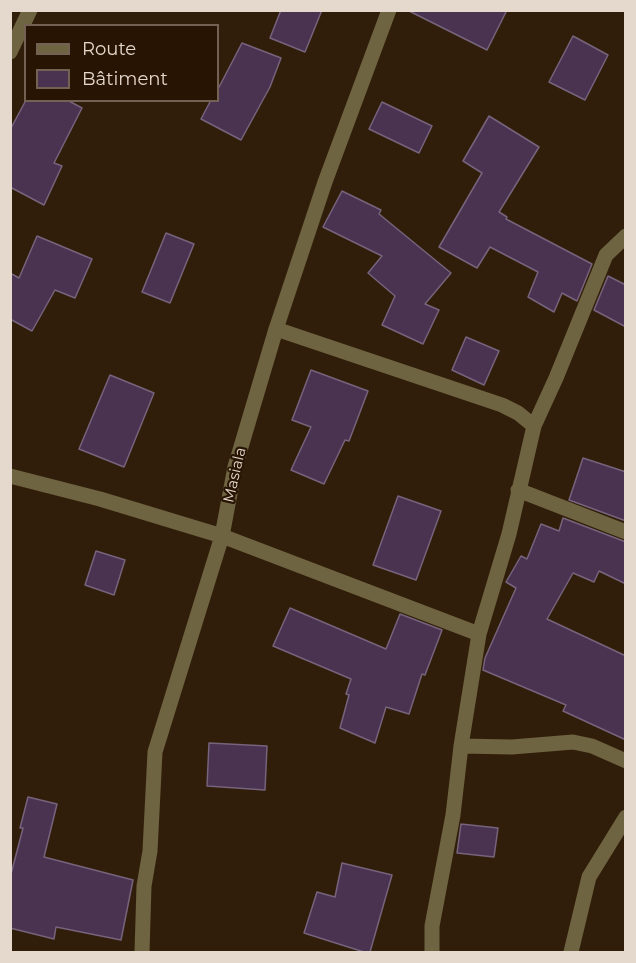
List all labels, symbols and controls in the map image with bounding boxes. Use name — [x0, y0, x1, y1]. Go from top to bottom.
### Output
legend — [24, 24, 219, 102]
text: Route — [82, 38, 136, 60]
text: Bâtiment — [82, 68, 168, 90]
street label: Masiala — [220, 446, 250, 504]

